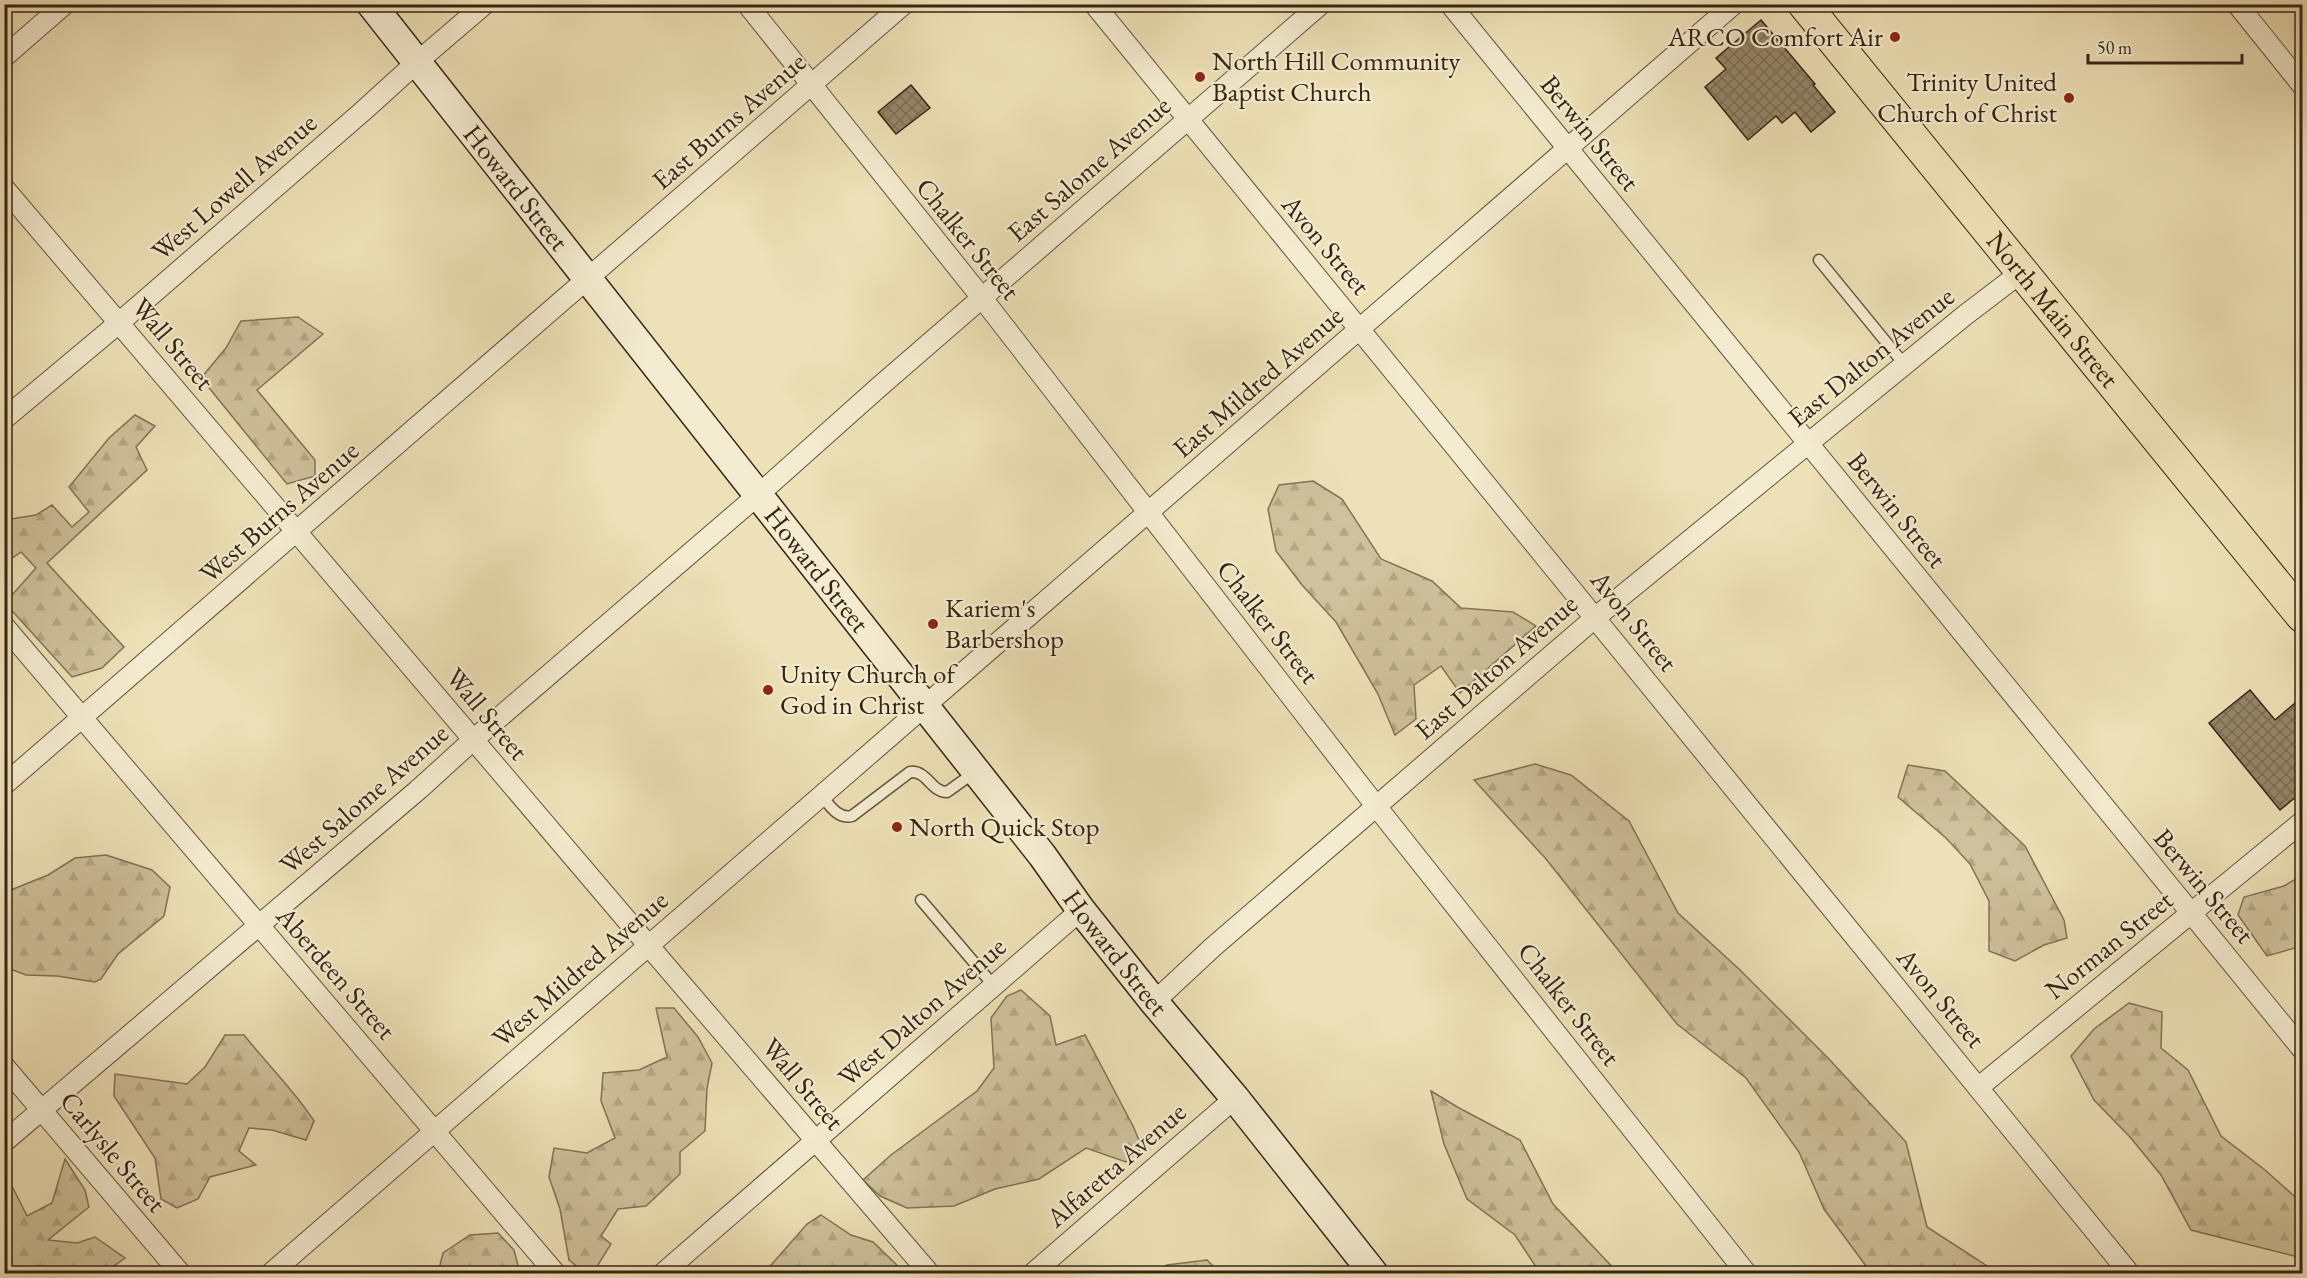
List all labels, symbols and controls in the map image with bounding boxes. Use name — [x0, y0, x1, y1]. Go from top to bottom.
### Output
place label: ARCO Comfort Air — [1667, 19, 1883, 54]
scale bar — [2088, 27, 2242, 65]
marker: ARCO Comfort Air — [1888, 30, 1902, 44]
text: 50 m — [2097, 36, 2132, 59]
place label: North Hill Community Baptist Church — [1212, 43, 1461, 109]
street label: East Burns Avenue — [644, 44, 813, 197]
place label: Trinity United Church of Christ — [1877, 64, 2058, 130]
street label: Berwin Street — [1533, 67, 1648, 198]
marker: North Hill Community Baptist Church — [1193, 70, 1207, 84]
street label: East Salome Avenue — [1000, 88, 1178, 249]
marker: Trinity United Church of Christ — [2062, 91, 2076, 105]
street label: West Lowell Avenue — [144, 105, 324, 268]
street label: Howard Street — [456, 117, 577, 258]
street label: Chalker Street — [908, 170, 1029, 307]
street label: Avon Street — [1274, 187, 1379, 302]
street label: North Main Street — [1979, 224, 2128, 395]
street label: East Dalton Avenue — [1780, 279, 1961, 435]
street label: Wall Street — [124, 290, 223, 398]
street label: East Mildred Avenue — [1165, 298, 1350, 465]
street label: West Burns Avenue — [192, 433, 366, 590]
street label: Berwin Street — [1840, 444, 1955, 575]
street label: Howard Street — [757, 499, 878, 640]
street label: Chalker Street — [1209, 553, 1328, 691]
street label: Avon Street — [1582, 562, 1686, 679]
street label: East Dalton Avenue — [1407, 586, 1584, 747]
place label: Kariem's Barbershop — [945, 590, 1064, 656]
marker: Kariem's Barbershop — [926, 617, 940, 631]
place label: Unity Church of God in Christ — [780, 656, 958, 722]
street label: Wall Street — [438, 660, 537, 768]
marker: Unity Church of God in Christ — [761, 683, 775, 697]
street label: West Salome Avenue — [272, 716, 455, 882]
place label: North Quick Stop — [909, 809, 1099, 844]
marker: North Quick Stop — [890, 820, 904, 834]
street label: Berwin Street — [2146, 821, 2263, 951]
street label: Norman Street — [2038, 882, 2180, 1007]
street label: West Mildred Avenue — [484, 883, 675, 1055]
street label: Howard Street — [1055, 883, 1176, 1023]
street label: Aberdeen Street — [268, 898, 404, 1047]
street label: West Dalton Avenue — [830, 929, 1013, 1094]
street label: Chalker Street — [1510, 935, 1629, 1073]
street label: Avon Street — [1889, 940, 1994, 1055]
street label: Wall Street — [754, 1030, 853, 1138]
street label: Carlysle Street — [53, 1084, 175, 1220]
street label: Alfaretta Avenue — [1038, 1094, 1193, 1236]

